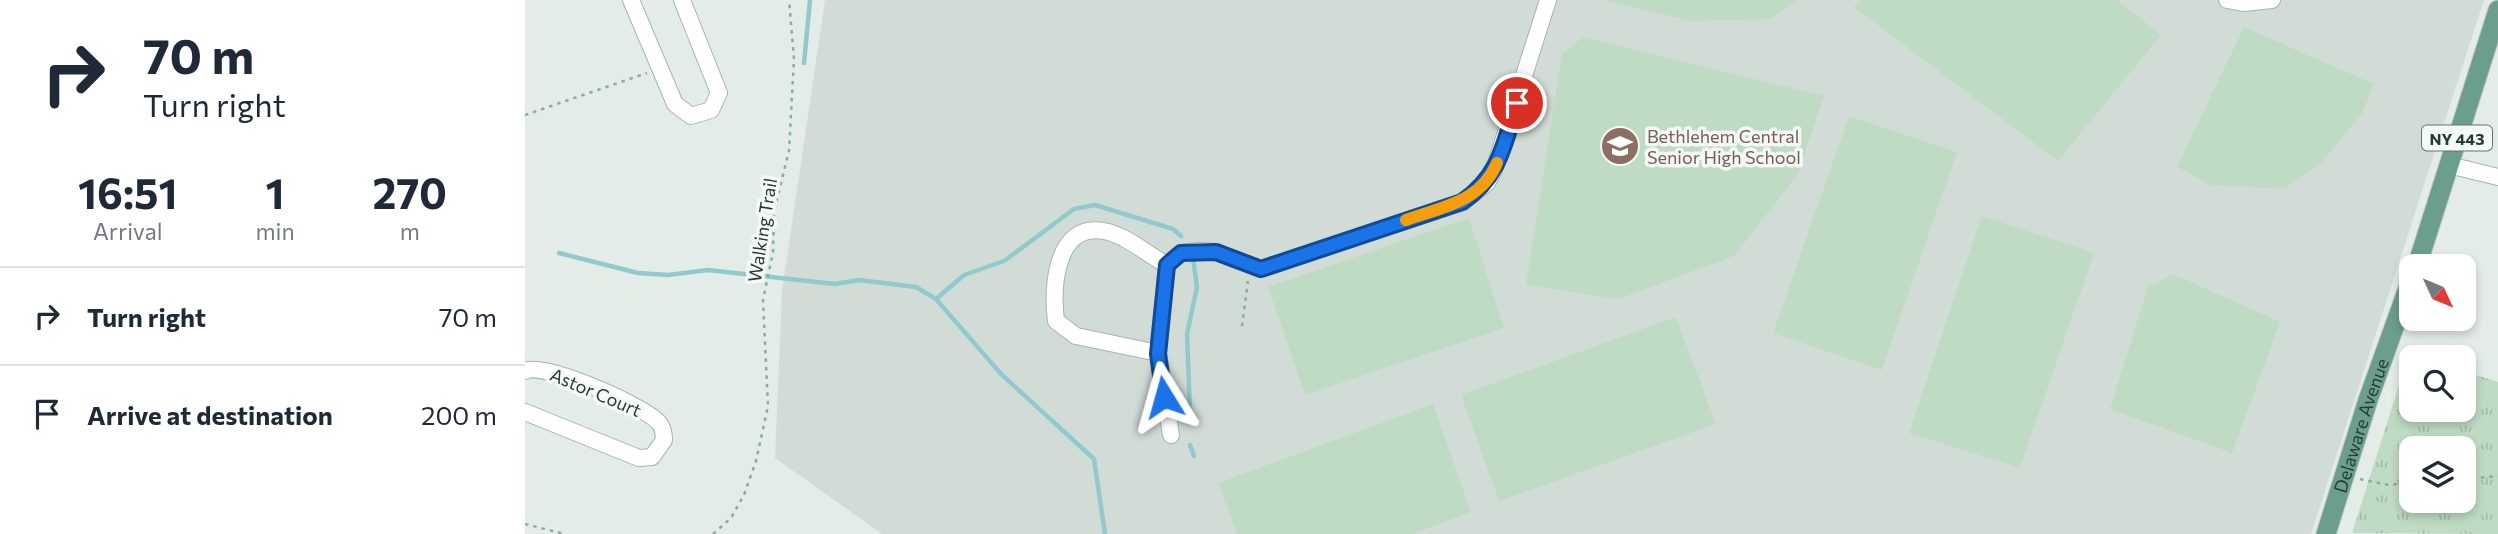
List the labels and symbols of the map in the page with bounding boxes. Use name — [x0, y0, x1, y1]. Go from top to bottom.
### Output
pin — [1487, 73, 1547, 133]
school or university icon: Bethlehem Central Senior High School — [1599, 125, 1641, 167]
place label: Bethlehem Central Senior High School — [1647, 125, 1801, 168]
road number: NY 443 — [2422, 126, 2492, 150]
street label: Walking Trail — [743, 176, 781, 284]
north arrow — [2399, 254, 2476, 331]
street label: Delaware Avenue — [2329, 355, 2393, 495]
position arrow — [1127, 360, 1201, 434]
street label: Astor Court — [547, 363, 645, 421]

